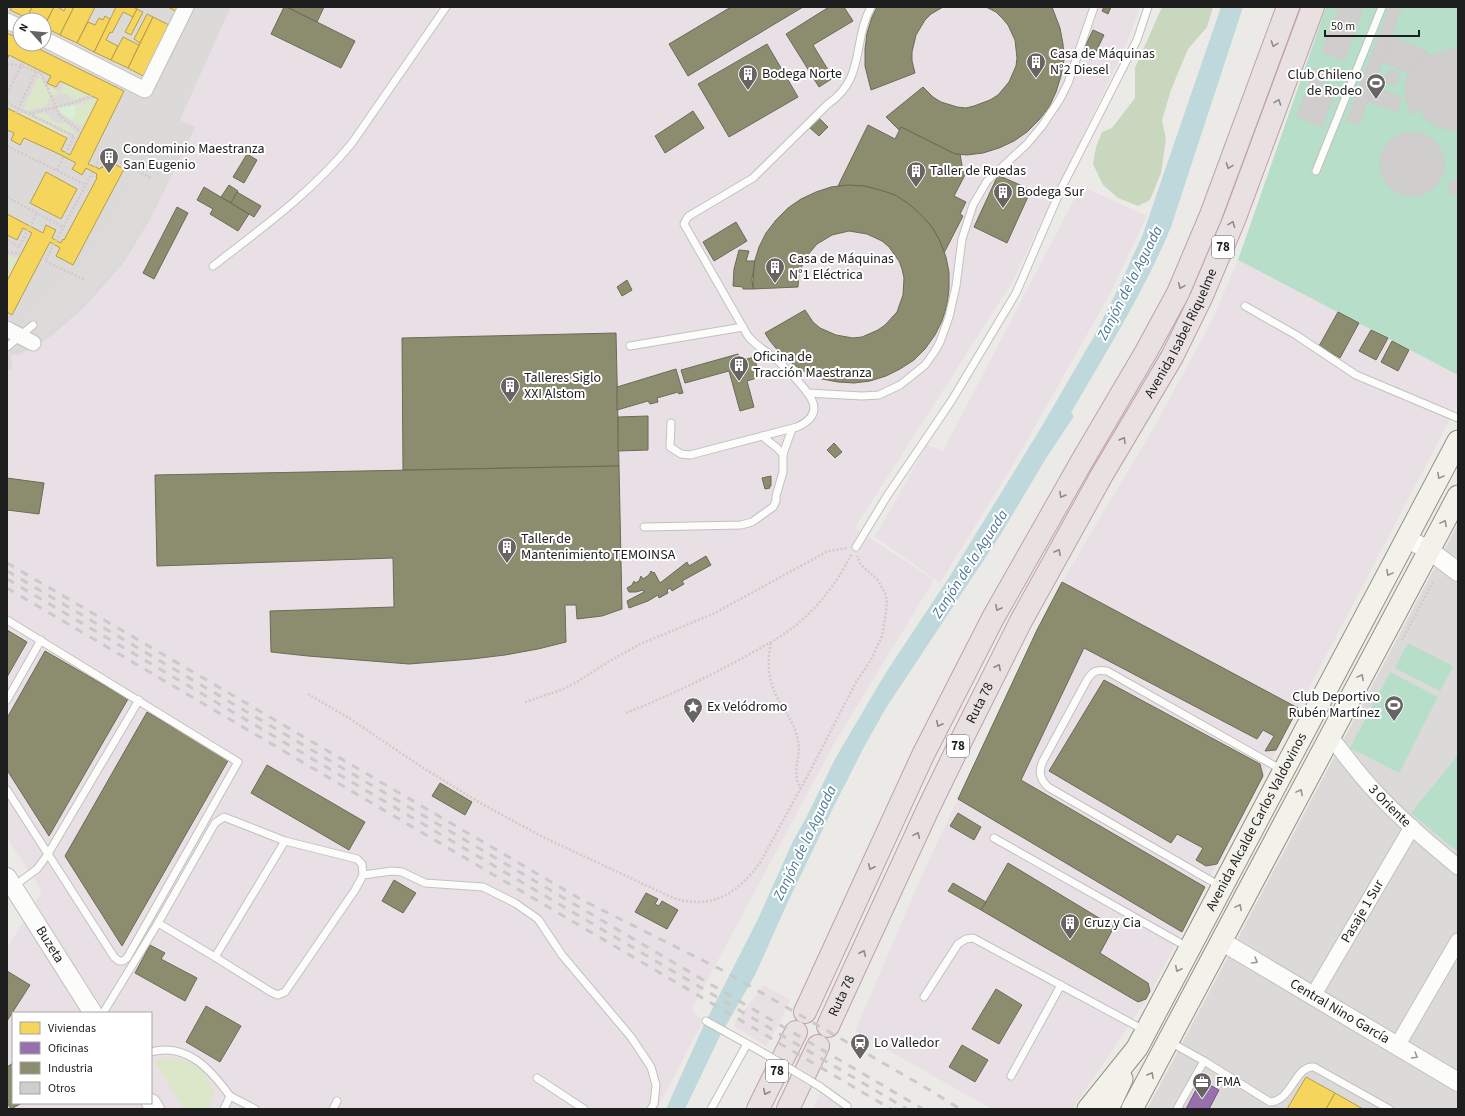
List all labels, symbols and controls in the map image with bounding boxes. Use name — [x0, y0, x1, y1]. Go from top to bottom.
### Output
north arrow — [12, 12, 52, 52]
scale bar — [1325, 12, 1419, 38]
text: 50 m — [1331, 18, 1355, 35]
text: N — [15, 21, 32, 34]
one-way arrow — [1271, 40, 1279, 47]
place label: Casa de Máquinas N°2 Diesel — [1050, 44, 1155, 80]
building icon: Casa de Máquinas N°2 Diesel — [1025, 51, 1047, 79]
building icon: Bodega Norte — [737, 63, 759, 91]
place label: Bodega Norte — [762, 64, 842, 84]
place label: Club Chileno de Rodeo — [1287, 65, 1362, 101]
sports icon: Club Chileno de Rodeo — [1365, 72, 1387, 100]
one-way arrow — [1273, 99, 1281, 106]
place label: Condominio Maestranza San Eugenio — [123, 139, 265, 175]
building icon: Condominio Maestranza San Eugenio — [98, 146, 120, 174]
building icon: Taller de Ruedas — [905, 160, 927, 188]
place label: Taller de Ruedas — [930, 161, 1026, 181]
one-way arrow — [1226, 162, 1234, 169]
building icon: Bodega Sur — [992, 181, 1014, 209]
place label: Bodega Sur — [1017, 182, 1084, 202]
one-way arrow — [1228, 221, 1236, 228]
water label: Zanjón de la Aguada — [1092, 222, 1168, 345]
road number: 78 — [1212, 236, 1234, 258]
place label: Casa de Máquinas N°1 Eléctrica — [789, 249, 894, 285]
building icon: Casa de Máquinas N°1 Eléctrica — [764, 256, 786, 284]
street label: Avenida Isabel Riquelme — [1140, 265, 1222, 402]
one-way arrow — [1177, 282, 1185, 289]
place label: Oficina de Tracción Maestranza — [753, 347, 872, 383]
building icon: Oficina de Tracción Maestranza — [728, 354, 750, 382]
place label: Talleres Siglo XXI Alstom — [524, 368, 601, 404]
building icon: Talleres Siglo XXI Alstom — [499, 375, 521, 403]
one-way arrow — [1118, 437, 1125, 444]
one-way arrow — [1437, 472, 1445, 479]
one-way arrow — [1060, 491, 1067, 498]
water label: Zanjón de la Aguada — [926, 505, 1013, 623]
one-way arrow — [1439, 520, 1446, 527]
place label: Taller de Mantenimiento TEMOINSA — [521, 529, 676, 565]
building icon: Taller de Mantenimiento TEMOINSA — [496, 536, 518, 564]
one-way arrow — [1054, 549, 1061, 556]
one-way arrow — [1386, 569, 1393, 576]
one-way arrow — [996, 604, 1003, 611]
one-way arrow — [993, 664, 1000, 672]
one-way arrow — [1357, 674, 1364, 681]
street label: Ruta 78 — [961, 679, 999, 727]
place label: Club Deportivo Rubén Martínez — [1288, 687, 1380, 723]
sports icon: Club Deportivo Rubén Martínez — [1383, 694, 1405, 722]
place icon: Ex Velódromo — [682, 696, 704, 724]
place label: Ex Velódromo — [707, 697, 787, 717]
one-way arrow — [936, 719, 944, 727]
street label: Avenida Alcalde Carlos Valdovinos — [1201, 729, 1312, 915]
road number: 78 — [947, 735, 969, 757]
street label: 3 Oriente — [1363, 780, 1416, 832]
water label: Zanjón de la Aguada — [768, 782, 842, 905]
one-way arrow — [1296, 789, 1303, 796]
one-way arrow — [912, 831, 920, 839]
one-way arrow — [868, 862, 876, 870]
street label: Pasaje 1 Sur — [1336, 876, 1389, 947]
one-way arrow — [1235, 904, 1242, 911]
building icon: Cruz y Cia — [1059, 912, 1081, 940]
place label: Cruz y Cia — [1084, 913, 1141, 933]
street label: Buzeta — [31, 922, 69, 967]
one-way arrow — [858, 950, 866, 957]
one-way arrow — [1251, 957, 1258, 964]
one-way arrow — [1175, 965, 1183, 972]
street label: Ruta 78 — [824, 972, 860, 1020]
street label: Central Nino García — [1286, 974, 1393, 1049]
legend — [12, 1012, 152, 1104]
text: Viviendas — [48, 1020, 96, 1037]
station icon: Lo Valledor — [849, 1032, 871, 1060]
place label: Lo Valledor — [874, 1033, 939, 1053]
text: Oficinas — [48, 1040, 89, 1057]
one-way arrow — [1411, 1052, 1418, 1059]
text: Industria — [48, 1060, 93, 1077]
road number: 78 — [766, 1060, 788, 1082]
office icon: FMA — [1191, 1071, 1213, 1099]
one-way arrow — [1146, 1072, 1154, 1079]
place label: FMA — [1216, 1072, 1241, 1092]
text: Otros — [48, 1080, 76, 1097]
one-way arrow — [763, 1088, 771, 1095]

